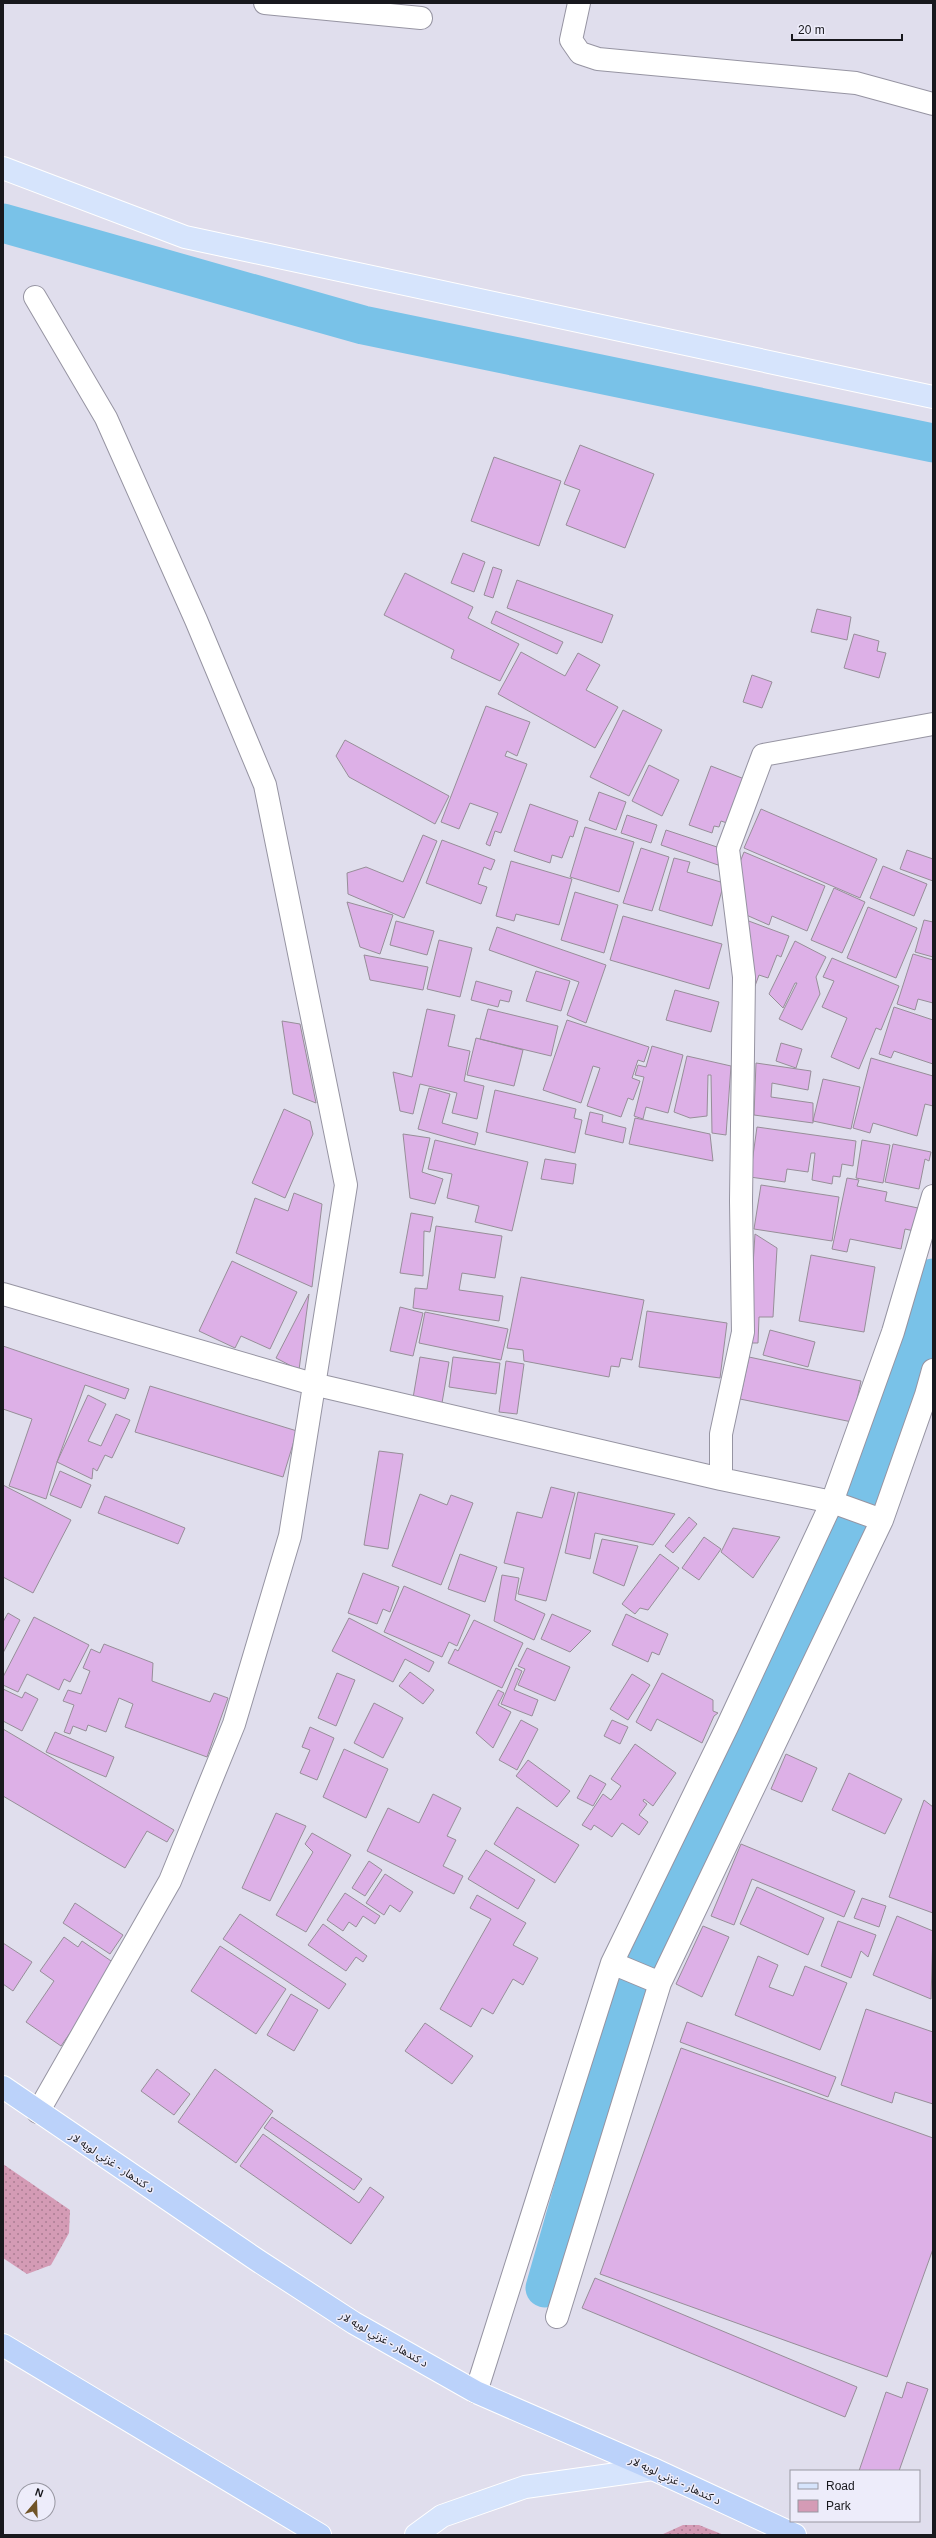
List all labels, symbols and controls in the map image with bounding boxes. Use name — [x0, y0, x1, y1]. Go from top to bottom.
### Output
scale bar — [792, 16, 902, 42]
text: 20 m — [798, 23, 825, 37]
street label: د کندهار - غزني لويه لار — [65, 2129, 157, 2198]
street label: د کندهار - غزني لويه لار — [335, 2308, 430, 2372]
street label: د کندهار - غزني لويه لار — [625, 2453, 723, 2510]
legend — [790, 2470, 920, 2522]
text: Road — [826, 2479, 855, 2493]
north arrow — [16, 2482, 56, 2522]
text: N — [34, 2486, 45, 2500]
text: Park — [826, 2499, 852, 2513]

